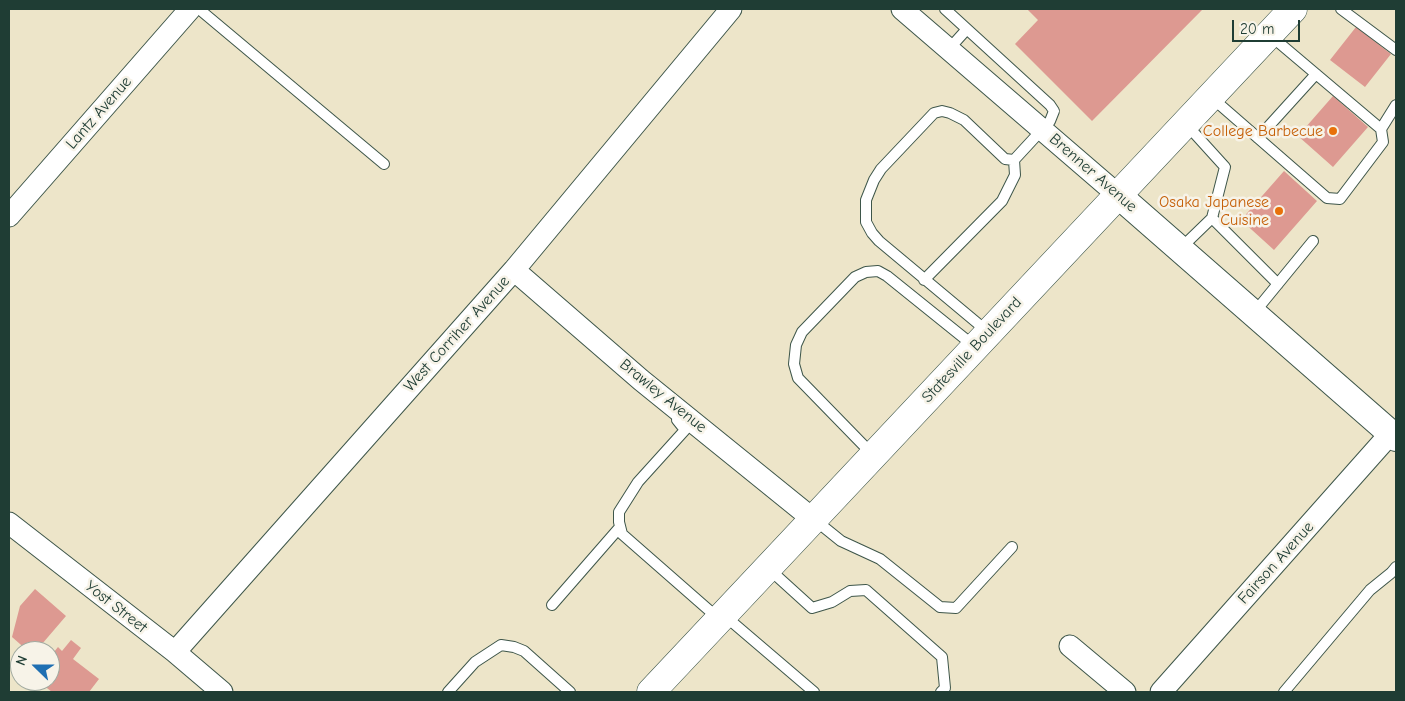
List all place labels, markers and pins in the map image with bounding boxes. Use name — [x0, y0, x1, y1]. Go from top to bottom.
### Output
place label: College Barbecue — [1203, 121, 1323, 141]
marker: College Barbecue — [1327, 125, 1339, 137]
place label: Osaka Japanese Cuisine — [1159, 192, 1269, 230]
marker: Osaka Japanese Cuisine — [1273, 205, 1285, 217]

